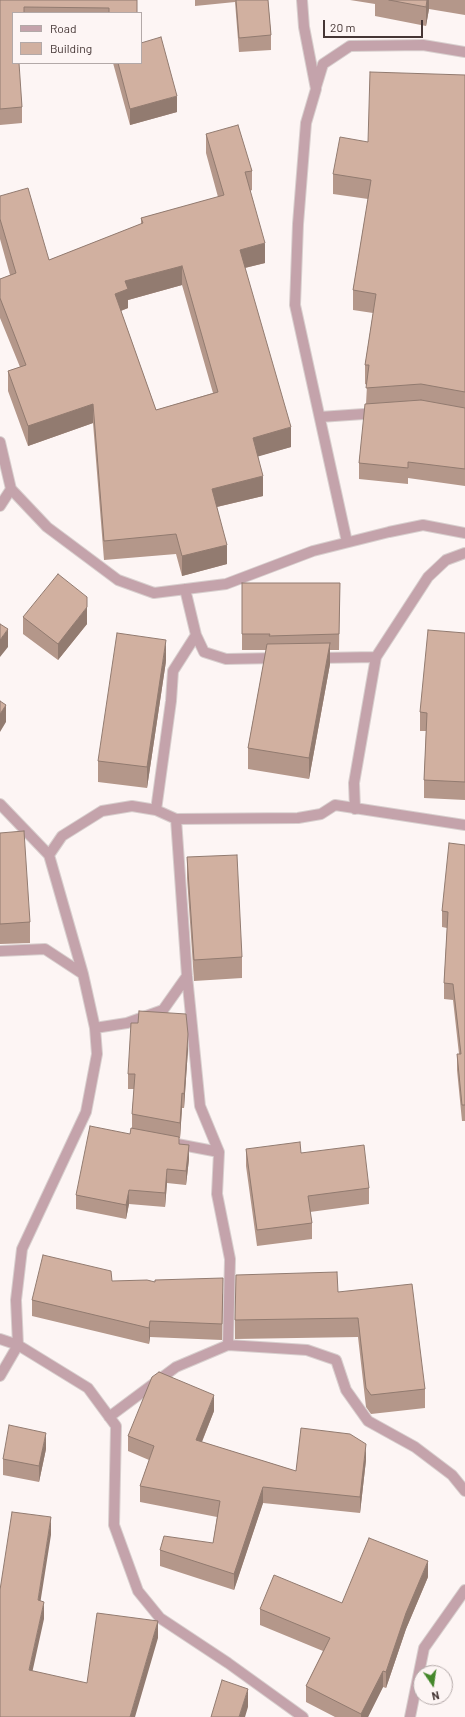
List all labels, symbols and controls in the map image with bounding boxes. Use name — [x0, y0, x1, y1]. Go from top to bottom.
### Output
legend — [12, 12, 142, 64]
scale bar — [325, 12, 425, 38]
text: 20 m — [330, 20, 356, 34]
text: Road — [50, 21, 77, 35]
text: Building — [50, 41, 92, 55]
north arrow — [413, 1665, 453, 1705]
text: N — [431, 1689, 441, 1703]

